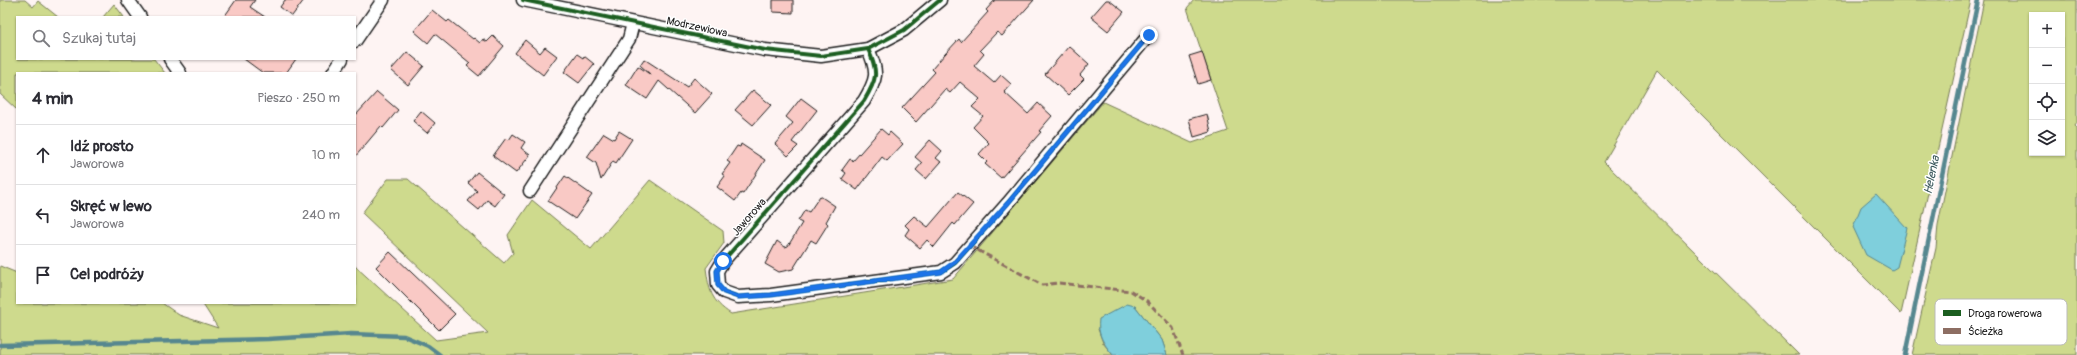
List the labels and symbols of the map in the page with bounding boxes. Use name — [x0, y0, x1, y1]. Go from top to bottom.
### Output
street label: Modrzewiowa — [665, 14, 729, 40]
route end — [1140, 26, 1158, 44]
water label: Helenka — [1921, 153, 1944, 196]
street label: Jaworowa — [729, 195, 769, 239]
route start — [714, 252, 732, 270]
legend — [1935, 299, 2067, 345]
text: Droga rowerowa — [1968, 307, 2042, 320]
text: Ścieżka — [1968, 325, 2003, 338]

